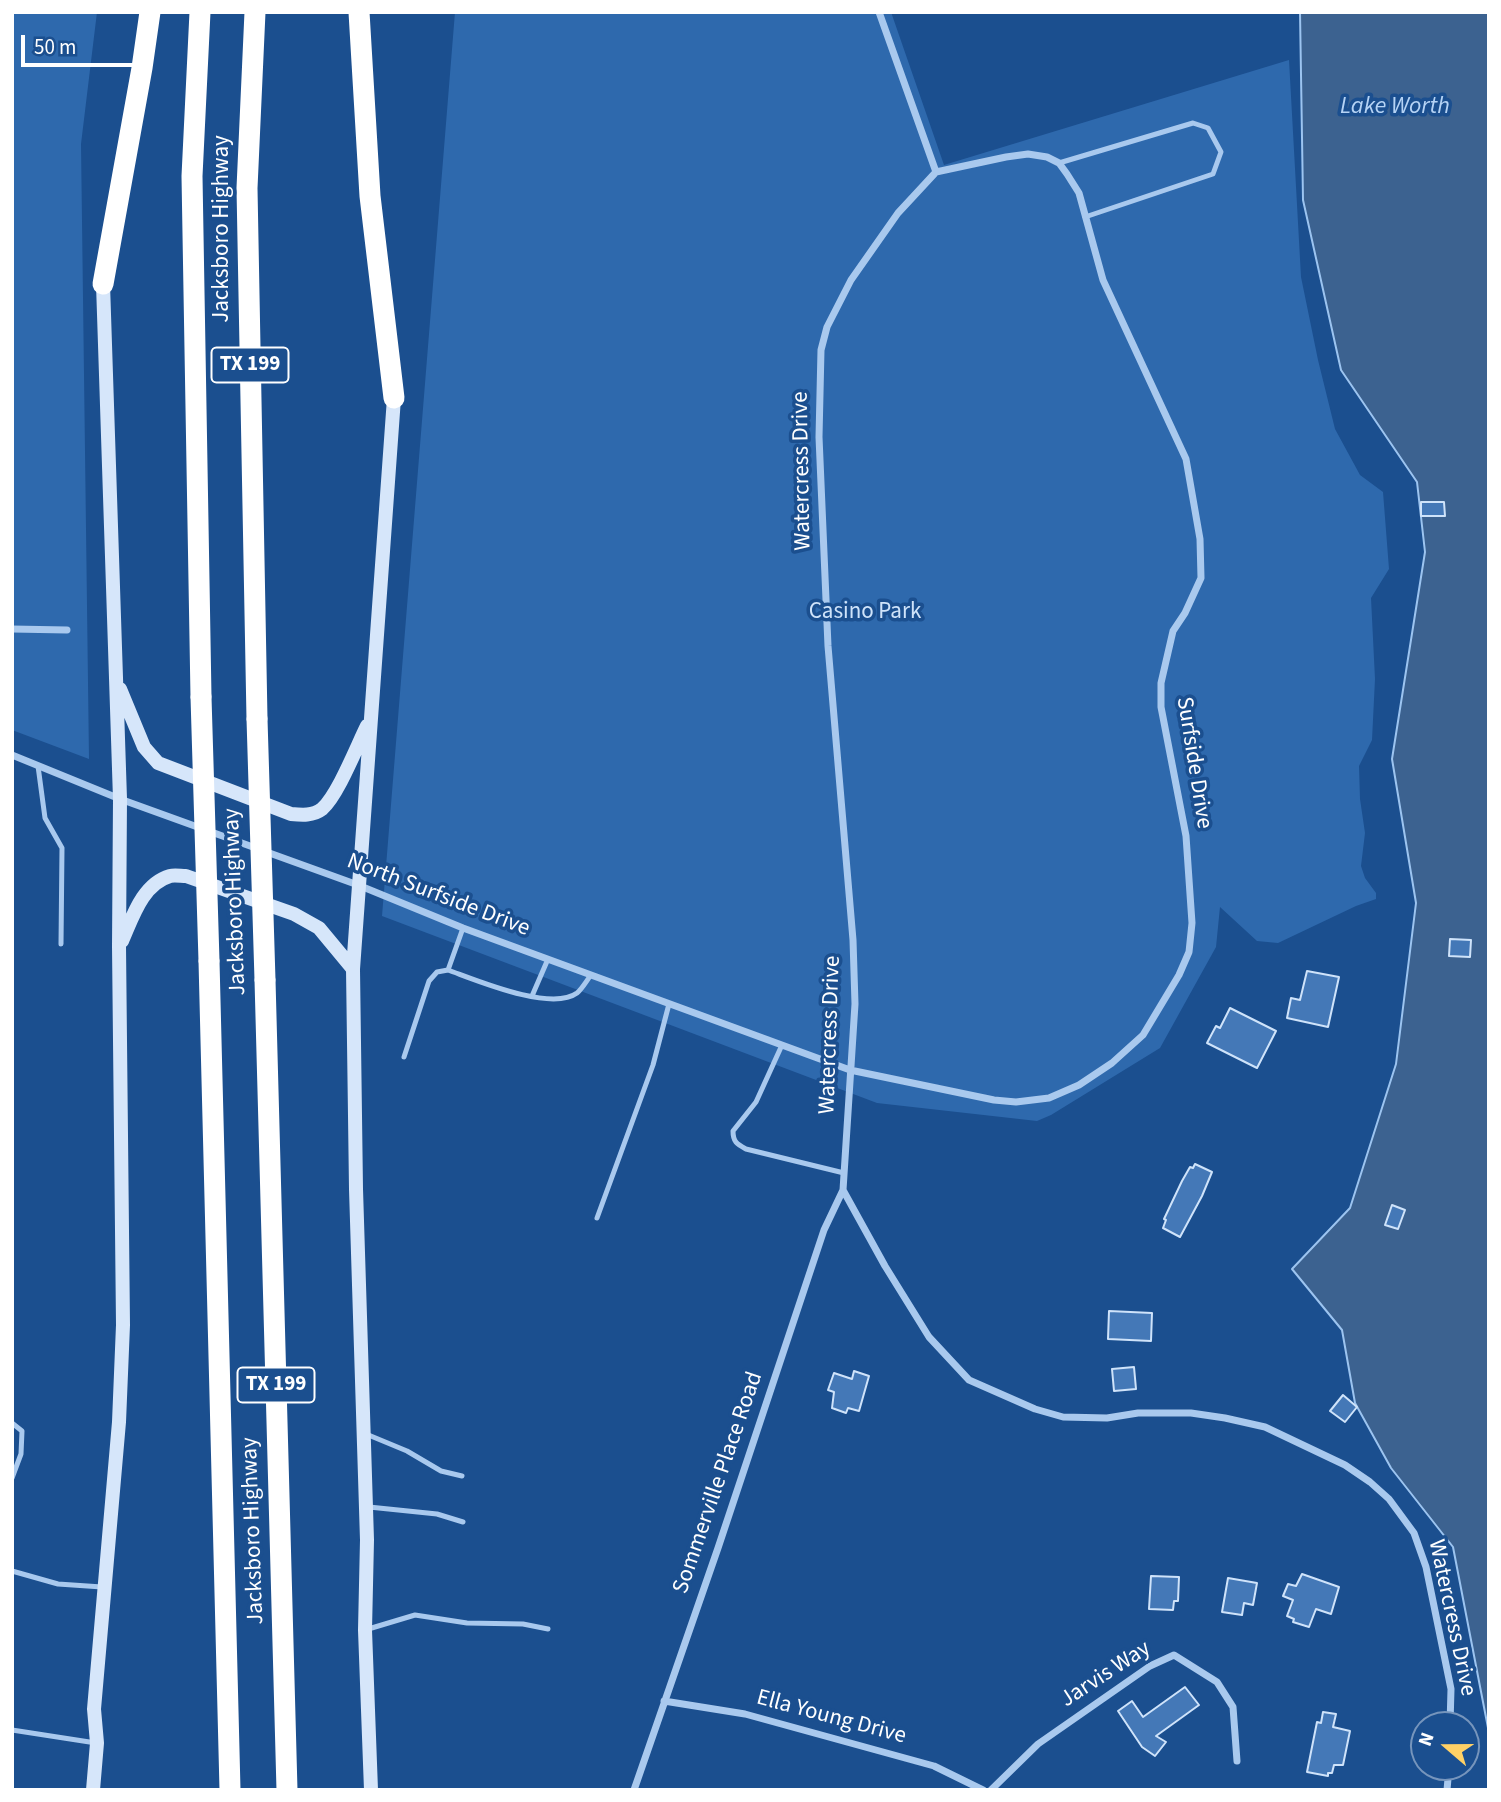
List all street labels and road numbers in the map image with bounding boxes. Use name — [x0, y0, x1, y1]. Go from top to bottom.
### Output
street label: Jacksboro Highway — [209, 135, 237, 323]
road number: TX 199 — [212, 348, 288, 382]
street label: Watercress Drive — [788, 391, 818, 551]
street label: Surfside Drive — [1169, 695, 1217, 831]
street label: Jacksboro Highway — [219, 808, 253, 996]
street label: North Surfside Drive — [343, 848, 533, 944]
street label: Watercress Drive — [814, 955, 848, 1115]
road number: TX 199 — [238, 1368, 314, 1402]
street label: Sommerville Place Road — [668, 1368, 770, 1598]
street label: Jacksboro Highway — [237, 1437, 271, 1625]
street label: Watercress Drive — [1421, 1537, 1481, 1699]
street label: Jarvis Way — [1056, 1636, 1156, 1714]
street label: Ella Young Drive — [753, 1685, 909, 1751]

